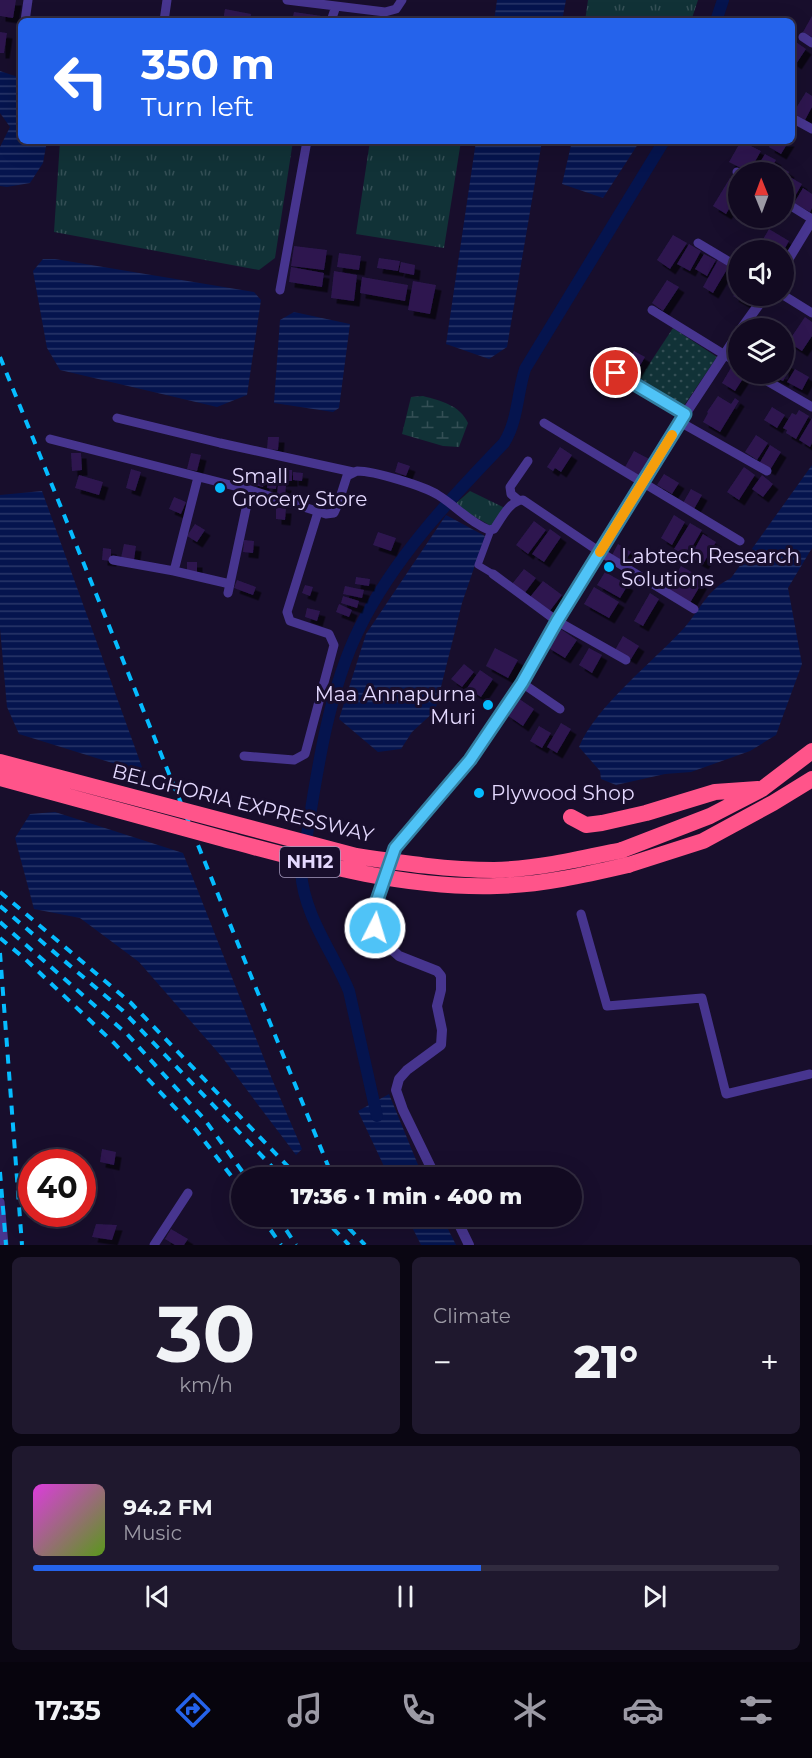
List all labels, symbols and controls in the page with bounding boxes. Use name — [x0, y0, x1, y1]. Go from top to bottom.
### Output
text: 350 m — [141, 38, 275, 90]
icon: left — [42, 42, 120, 120]
text: Turn left — [141, 90, 254, 123]
north arrow — [728, 162, 794, 228]
map controls — [728, 162, 794, 384]
button: sound — [728, 240, 794, 306]
button: layers — [728, 318, 794, 384]
pin — [590, 347, 641, 398]
icon: arrive — [599, 356, 632, 389]
place label: Small Grocery Store — [232, 464, 367, 511]
marker: Small Grocery Store — [213, 481, 227, 495]
place label: Labtech Research Solutions — [621, 544, 800, 591]
marker: Labtech Research Solutions — [602, 560, 616, 574]
place label: Maa Annapurna Muri — [315, 682, 476, 729]
marker: Maa Annapurna Muri — [481, 698, 495, 712]
street label: BELGHORIA EXPRESSWAY — [110, 759, 377, 847]
place label: Plywood Shop — [491, 781, 634, 805]
marker: Plywood Shop — [472, 786, 486, 800]
road number: NH12 — [280, 847, 340, 877]
position arrow — [343, 896, 407, 960]
speed limit sign: 40 — [18, 1149, 96, 1227]
text: 17:36 · 1 min · 400 m — [291, 1183, 522, 1210]
text: 30 — [156, 1286, 256, 1382]
text: Climate — [433, 1304, 511, 1328]
text: 21° — [574, 1334, 638, 1389]
text: − — [433, 1342, 452, 1382]
text: + — [760, 1342, 779, 1382]
text: km/h — [179, 1373, 233, 1397]
text: 94.2 FM — [123, 1494, 213, 1521]
text: Music — [123, 1521, 182, 1545]
icon: previous — [141, 1580, 174, 1613]
icon: pause — [389, 1580, 422, 1613]
icon: next — [638, 1580, 671, 1613]
icon: directions — [172, 1689, 214, 1731]
icon: music — [284, 1689, 326, 1731]
icon: phone — [397, 1689, 439, 1731]
icon: climate — [509, 1689, 551, 1731]
icon: car — [622, 1689, 664, 1731]
icon: filters — [735, 1689, 777, 1731]
text: 17:35 — [35, 1694, 101, 1727]

